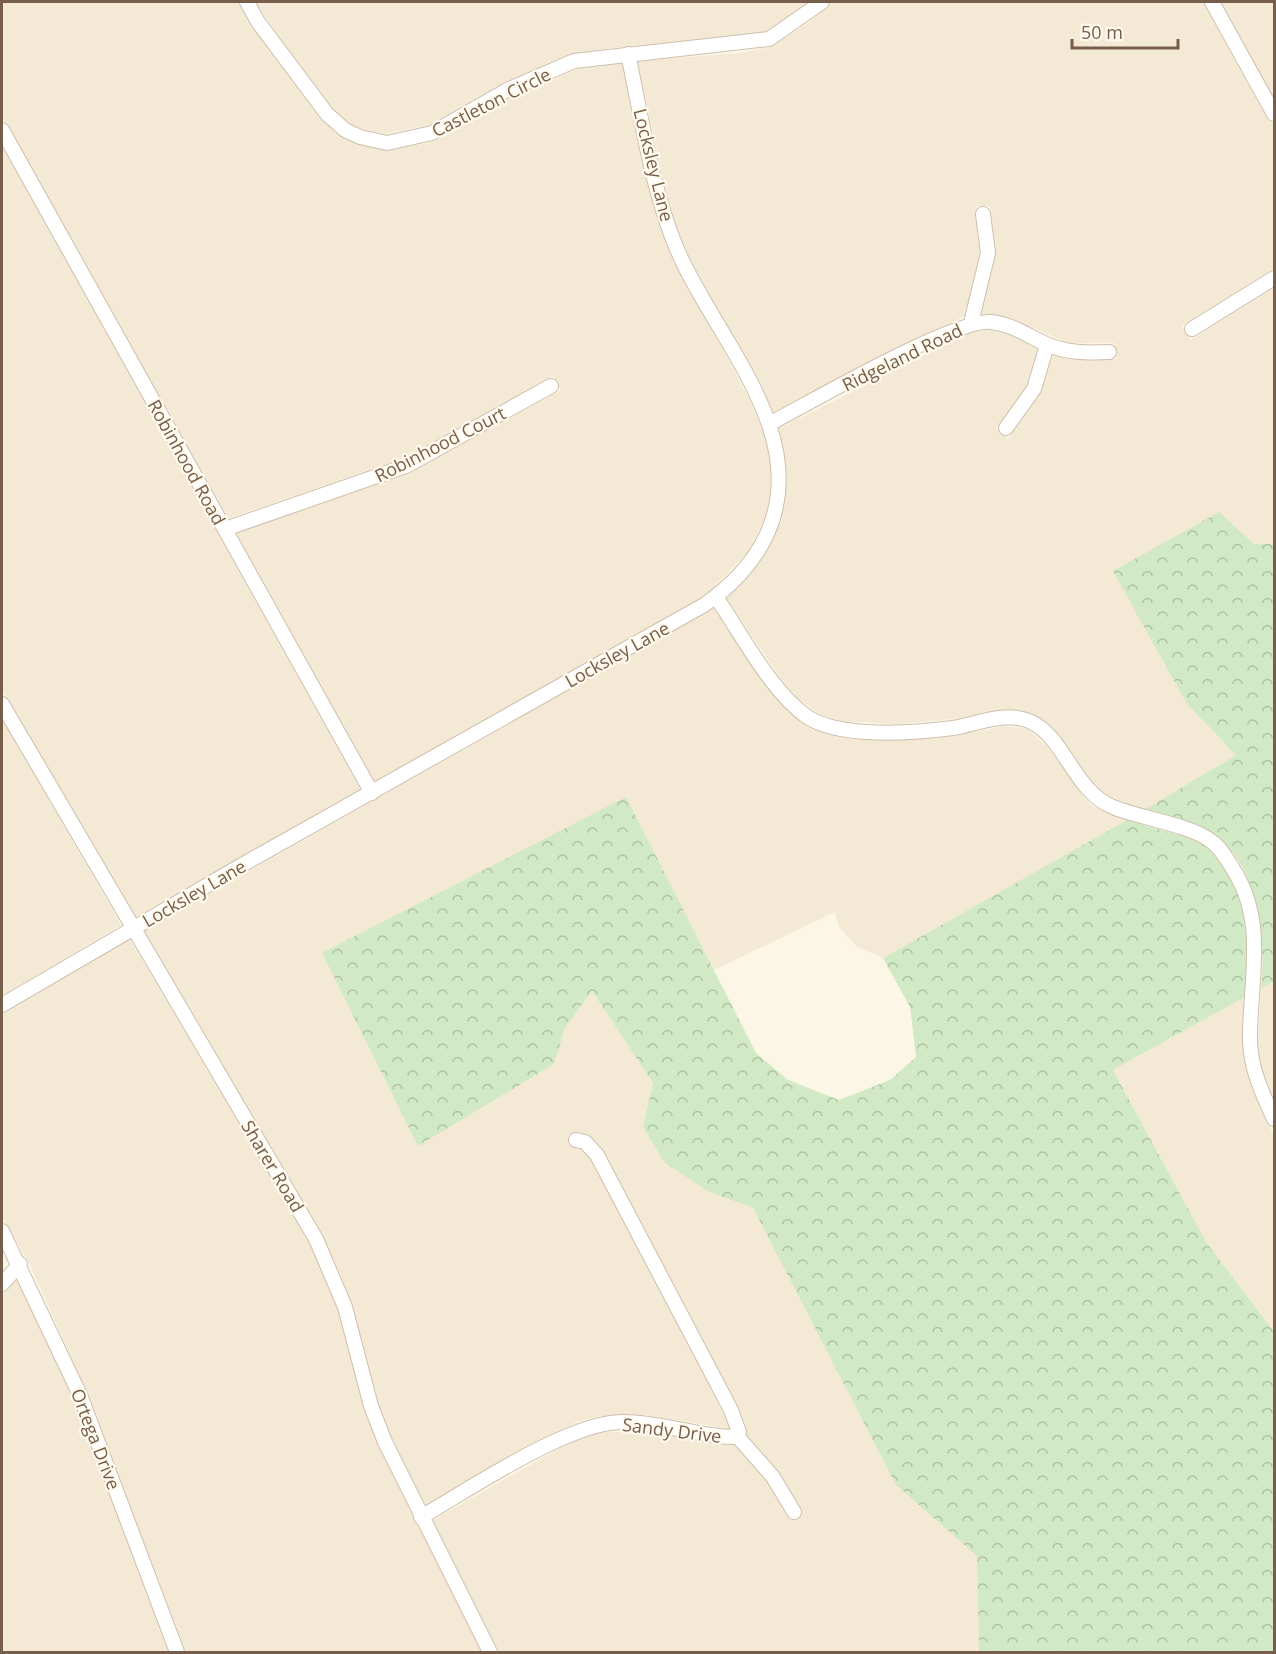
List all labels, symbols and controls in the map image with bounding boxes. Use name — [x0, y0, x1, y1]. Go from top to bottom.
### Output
scale bar — [1072, 12, 1178, 50]
text: 50 m — [1081, 20, 1123, 44]
street label: Castleton Circle — [427, 62, 555, 142]
street label: Locksley Lane — [628, 106, 680, 224]
street label: Ridgeland Road — [838, 318, 966, 396]
street label: Robinhood Road — [143, 395, 231, 529]
street label: Robinhood Court — [370, 401, 510, 487]
street label: Locksley Lane — [561, 615, 673, 693]
street label: Locksley Lane — [138, 854, 250, 932]
street label: Sharer Road — [236, 1116, 310, 1216]
street label: Ortega Drive — [66, 1385, 126, 1493]
street label: Sandy Drive — [621, 1412, 723, 1448]

